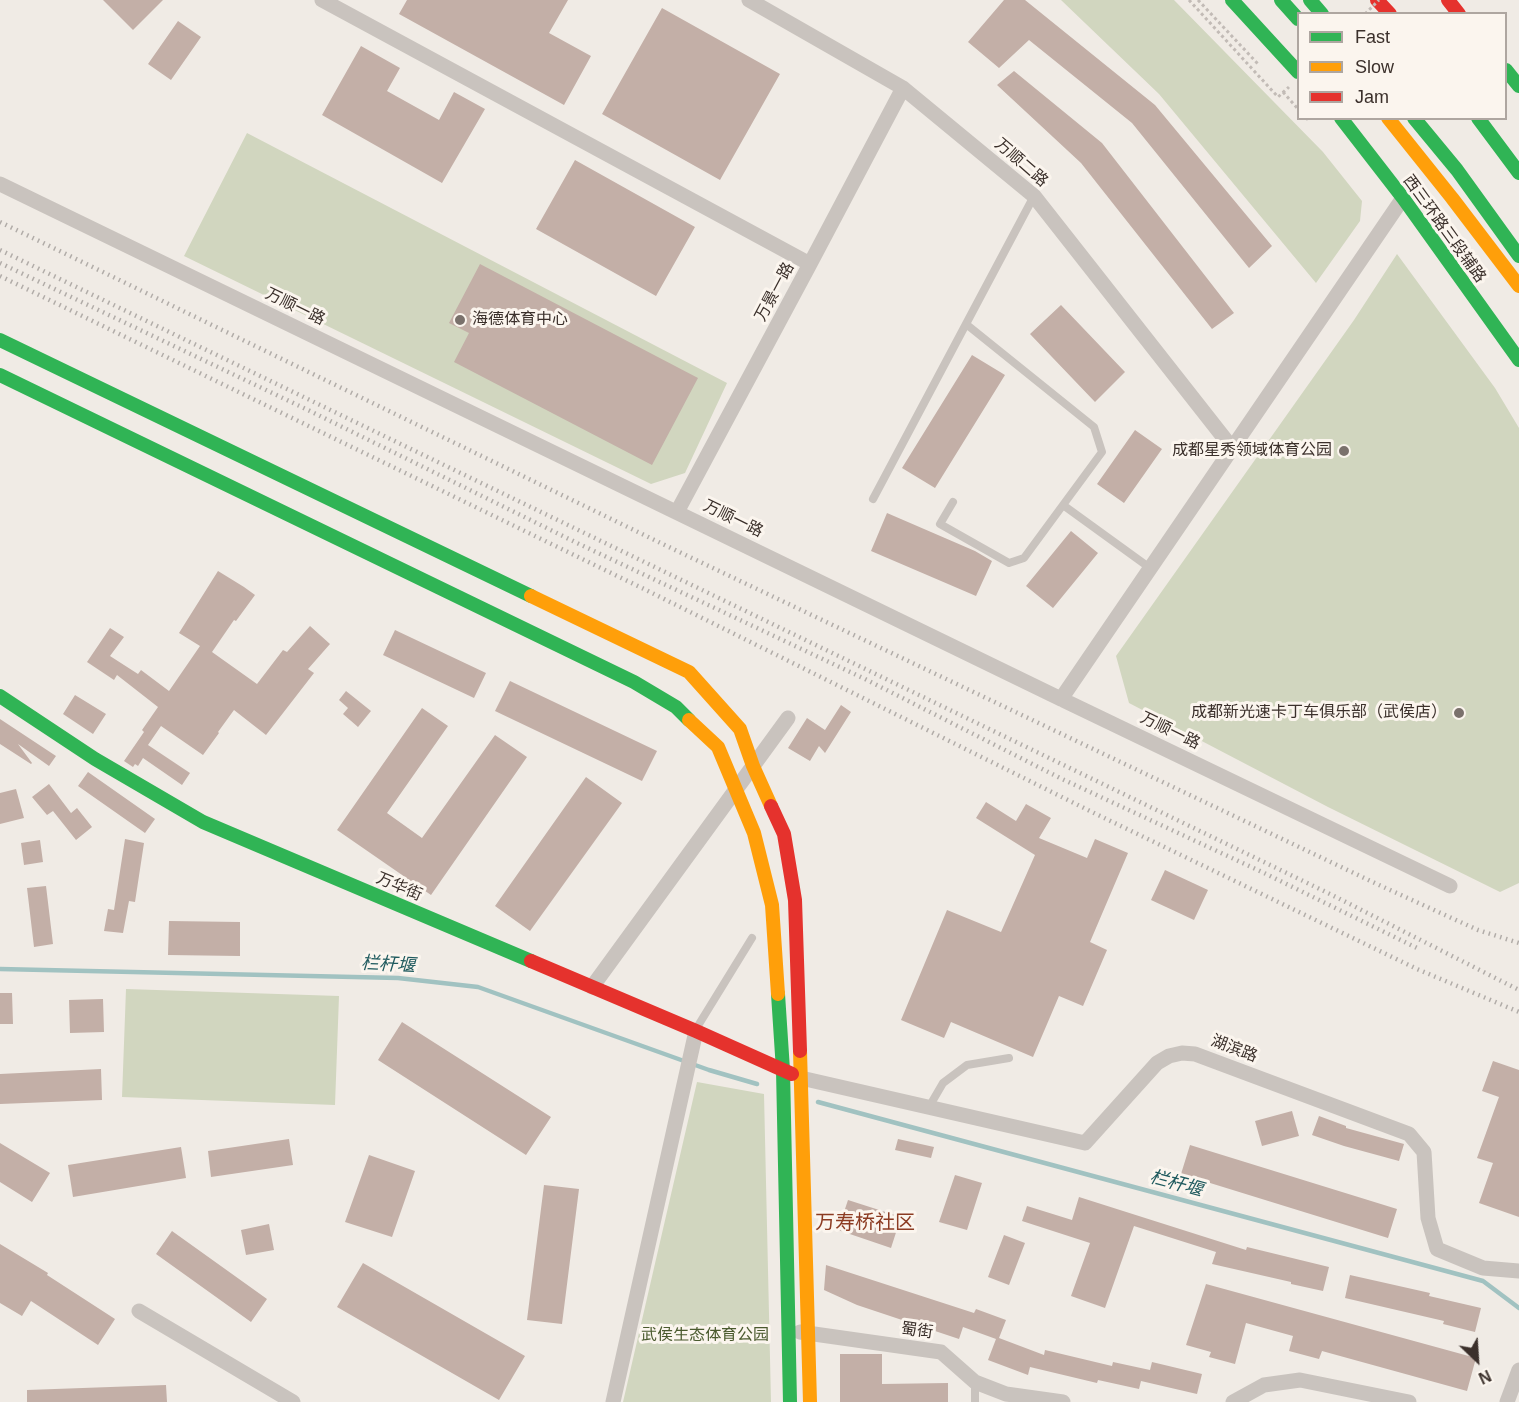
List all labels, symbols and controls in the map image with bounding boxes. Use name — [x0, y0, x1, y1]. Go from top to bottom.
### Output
legend — [1297, 12, 1507, 120]
text: Fast — [1355, 27, 1390, 47]
text: Slow — [1355, 57, 1394, 77]
text: Jam — [1355, 87, 1389, 107]
street label: 万顺二路 — [991, 135, 1051, 191]
street label: 西三环路三段辅路 — [1399, 172, 1489, 286]
street label: 万景一路 — [752, 259, 798, 325]
street label: 万顺一路 — [262, 284, 328, 330]
place label: 海德体育中心 — [472, 310, 568, 330]
marker: 海德体育中心 — [453, 313, 467, 327]
place label: 成都星秀领域体育公园 — [1172, 441, 1332, 461]
marker: 成都星秀领域体育公园 — [1337, 444, 1351, 458]
street label: 万顺一路 — [700, 496, 766, 542]
place label: 成都新光速卡丁车俱乐部（武侯店） — [1191, 703, 1447, 723]
marker: 成都新光速卡丁车俱乐部（武侯店） — [1452, 706, 1466, 720]
street label: 万顺一路 — [1137, 708, 1203, 754]
street label: 万华街 — [373, 869, 425, 905]
water label: 栏杆堰 — [360, 953, 416, 977]
street label: 湖滨路 — [1208, 1031, 1260, 1067]
water label: 栏杆堰 — [1147, 1167, 1205, 1201]
district label: 万寿桥社区 — [815, 1211, 915, 1235]
street label: 蜀街 — [900, 1319, 934, 1343]
park label: 武侯生态体育公园 — [641, 1326, 769, 1346]
north arrow — [1447, 1330, 1507, 1390]
text: N — [1476, 1367, 1494, 1387]

